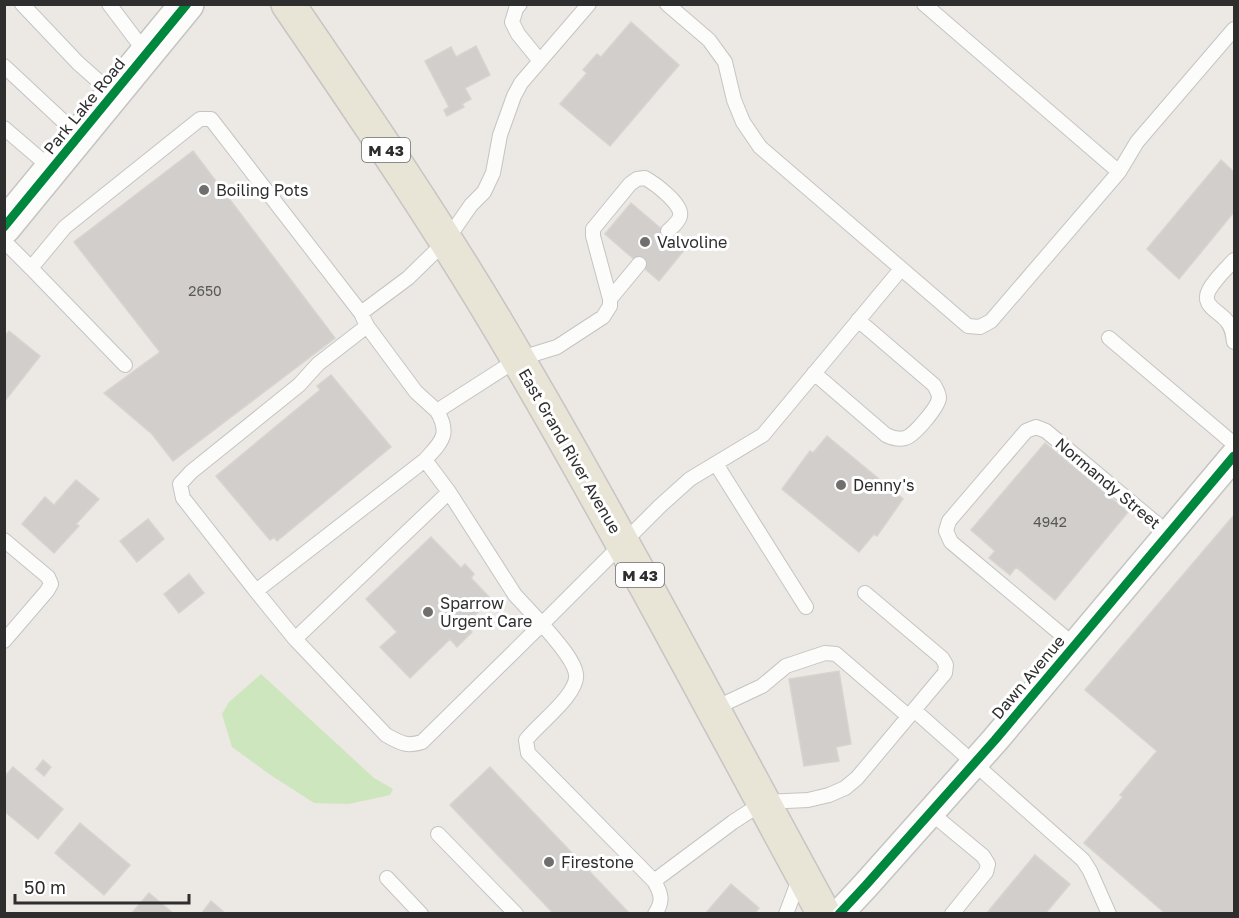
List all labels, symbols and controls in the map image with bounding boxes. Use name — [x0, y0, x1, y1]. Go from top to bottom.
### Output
street label: Park Lake Road — [39, 54, 129, 158]
road number: M 43 — [362, 138, 410, 162]
place label: Boiling Pots — [216, 180, 309, 200]
marker: Boiling Pots — [197, 183, 211, 197]
place label: Valvoline — [657, 232, 727, 252]
marker: Valvoline — [638, 235, 652, 249]
house number: 2650 — [188, 282, 222, 299]
street label: East Grand River Avenue — [514, 365, 626, 537]
street label: Normandy Street — [1051, 433, 1165, 533]
place label: Denny's — [853, 475, 914, 495]
marker: Denny's — [834, 478, 848, 492]
house number: 4942 — [1033, 513, 1067, 530]
road number: M 43 — [616, 563, 664, 587]
place label: Sparrow Urgent Care — [440, 593, 532, 631]
marker: Sparrow Urgent Care — [421, 605, 435, 619]
street label: Dawn Avenue — [987, 631, 1069, 723]
place label: Firestone — [561, 852, 634, 872]
marker: Firestone — [542, 855, 556, 869]
scale bar — [15, 867, 189, 905]
text: 50 m — [24, 876, 66, 898]

